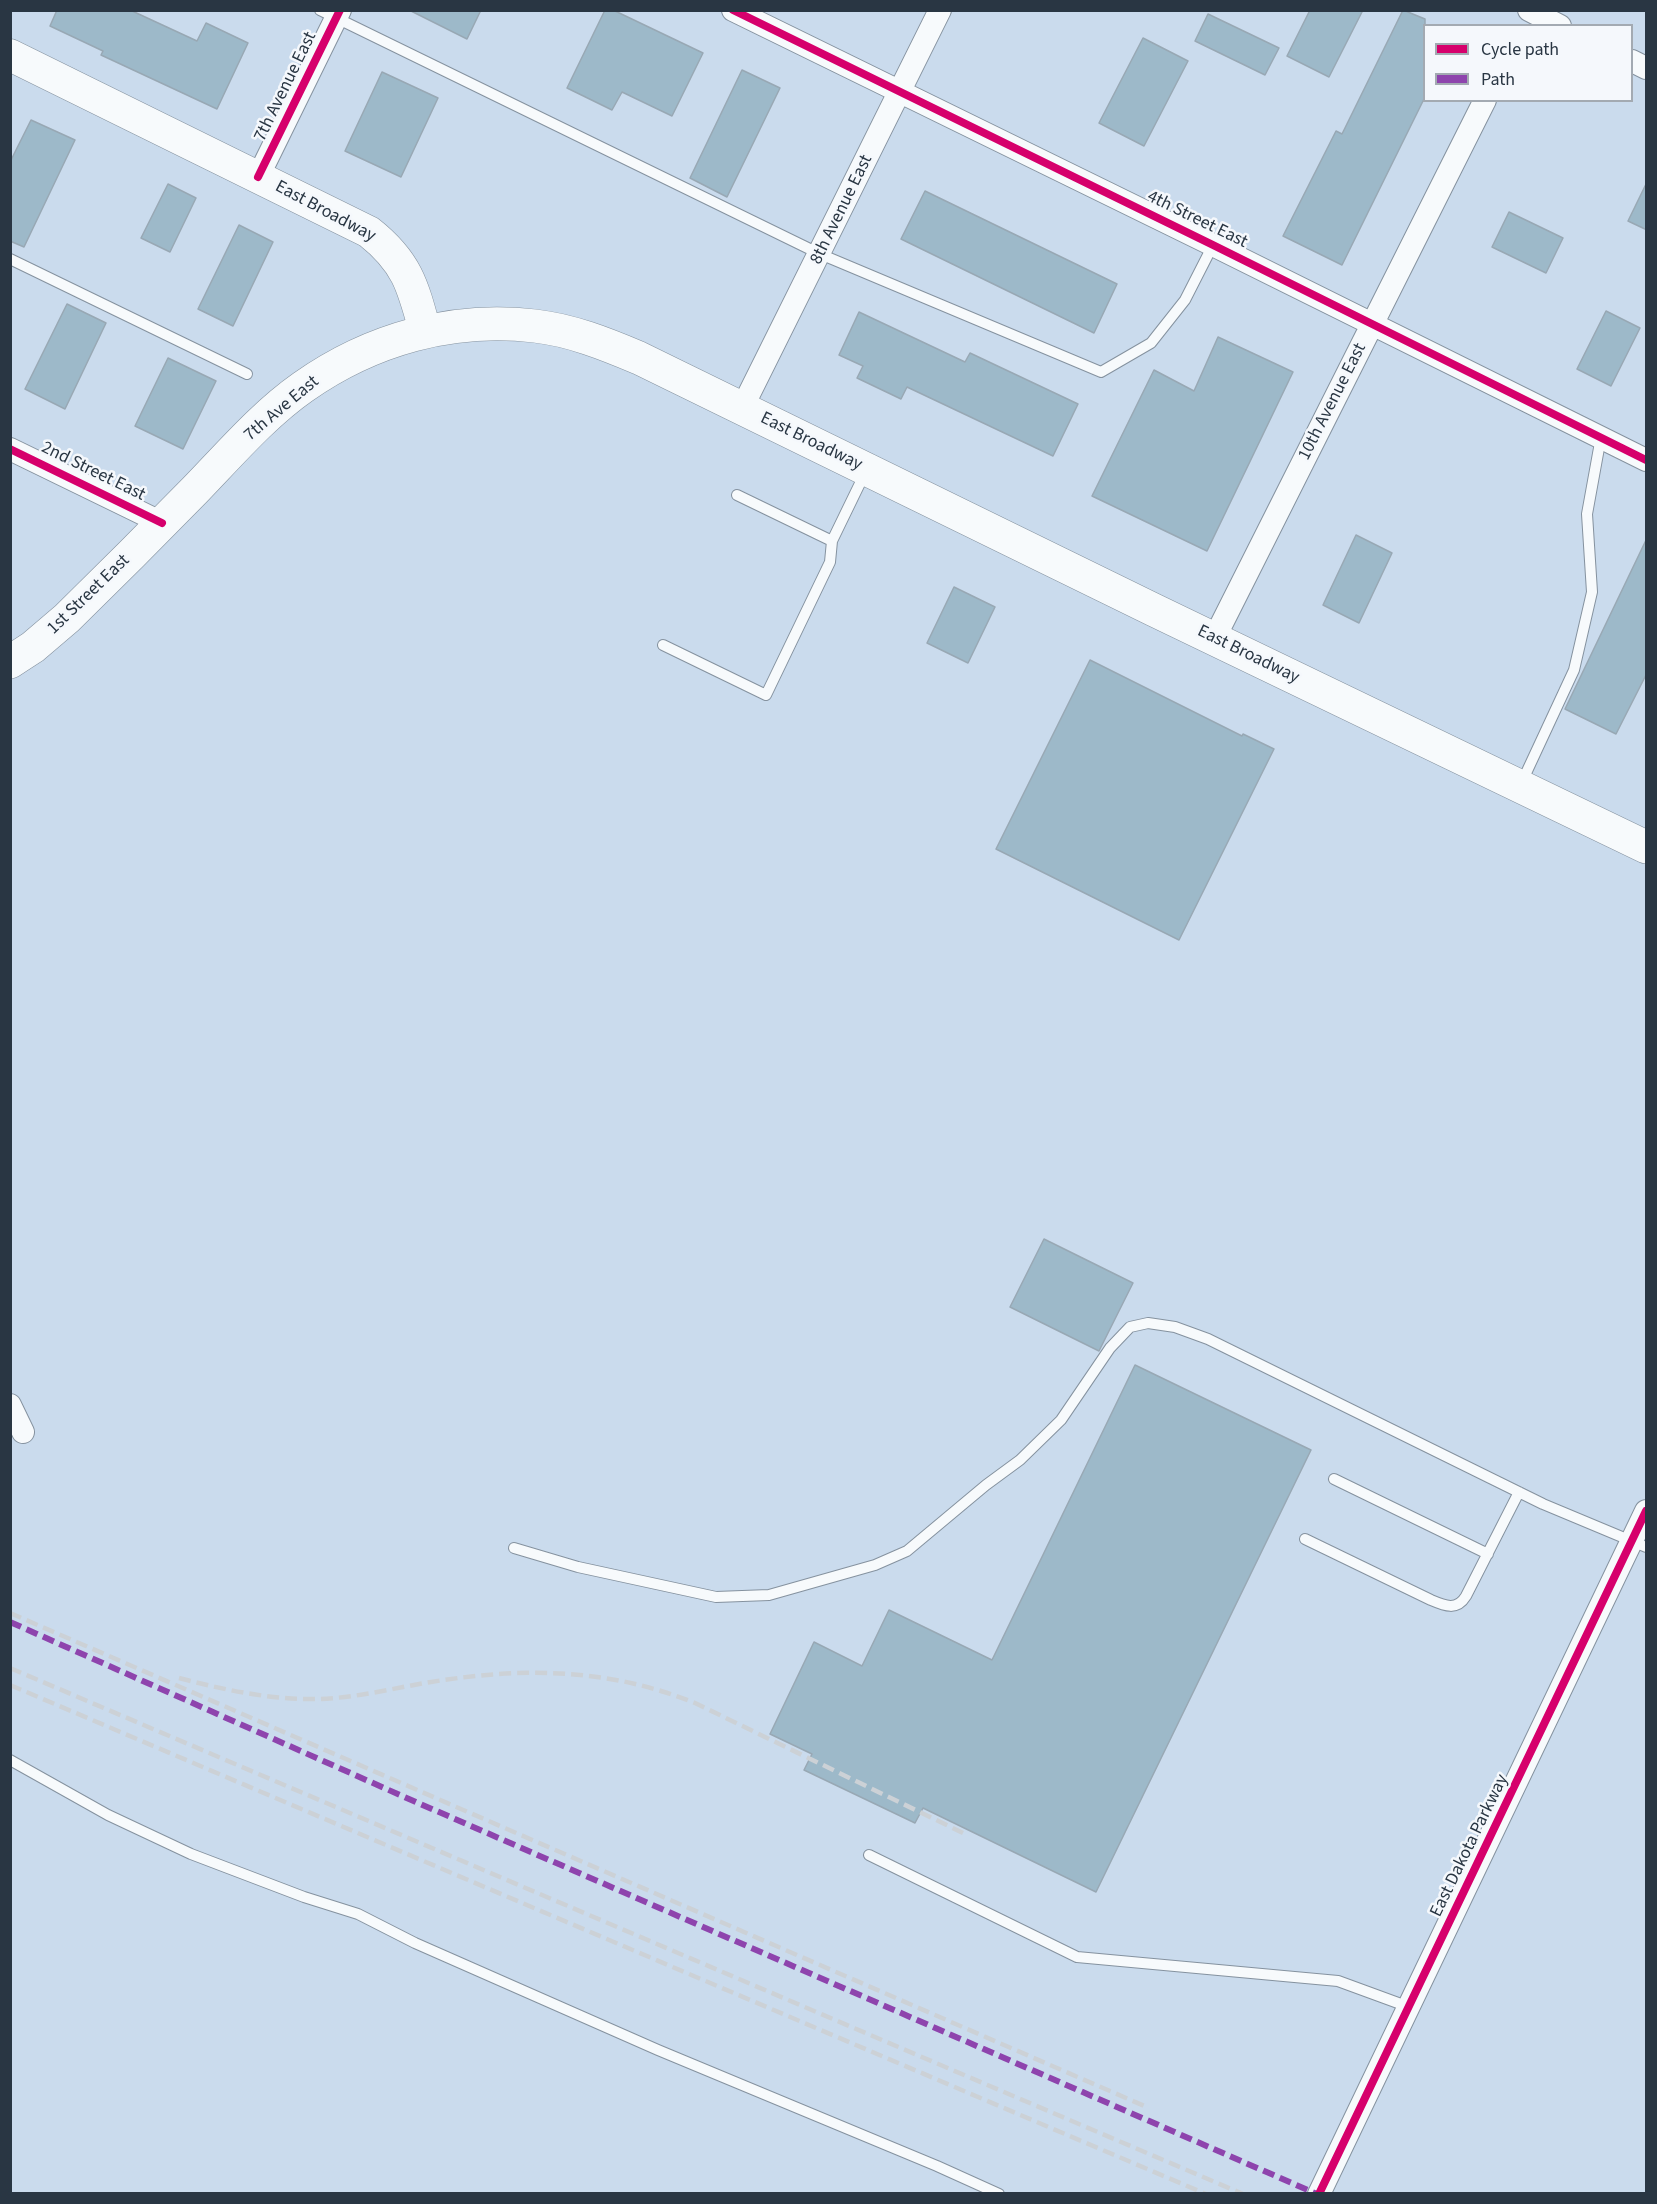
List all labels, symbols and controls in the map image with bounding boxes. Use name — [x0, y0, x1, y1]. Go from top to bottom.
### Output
legend — [1423, 24, 1633, 102]
street label: 7th Avenue East — [250, 29, 322, 145]
text: Cycle path — [1481, 37, 1559, 62]
text: Path — [1481, 67, 1515, 92]
street label: 8th Avenue East — [806, 152, 878, 268]
street label: East Broadway — [271, 176, 379, 248]
street label: 4th Street East — [1143, 186, 1251, 254]
street label: 10th Avenue East — [1294, 340, 1372, 464]
street label: 7th Ave East — [240, 372, 324, 446]
street label: East Broadway — [756, 408, 866, 476]
street label: 2nd Street East — [38, 438, 148, 506]
street label: 1st Street East — [43, 550, 135, 640]
street label: East Broadway — [1193, 621, 1303, 689]
street label: East Dakota Parkway — [1426, 1771, 1514, 1921]

